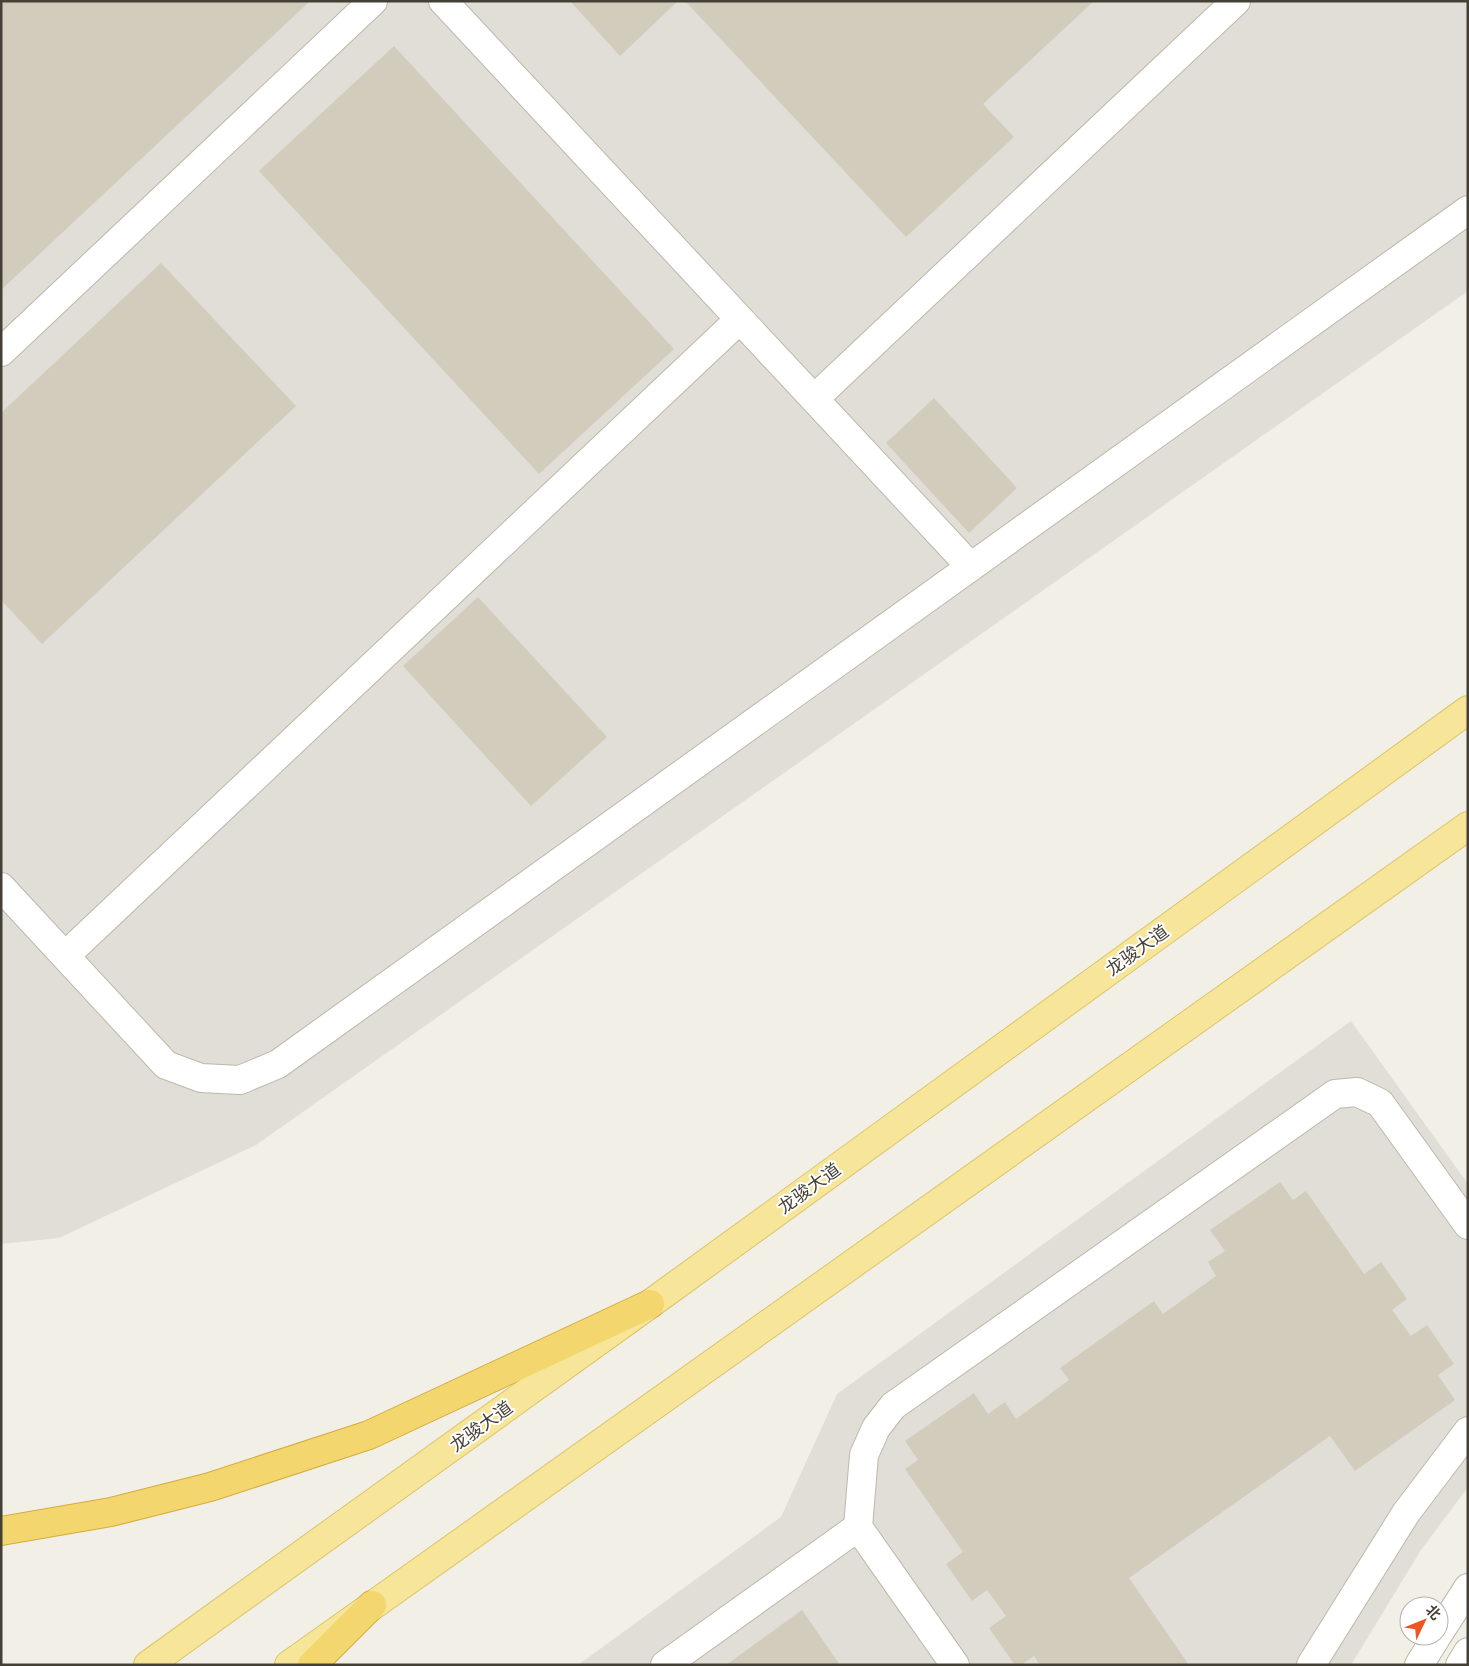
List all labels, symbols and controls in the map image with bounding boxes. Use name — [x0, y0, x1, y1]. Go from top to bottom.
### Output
street label: 龙骏大道 — [1102, 920, 1172, 980]
street label: 龙骏大道 — [774, 1158, 844, 1218]
street label: 龙骏大道 — [446, 1396, 516, 1456]
north arrow — [1399, 1596, 1449, 1646]
text: 北 — [1423, 1602, 1444, 1623]

